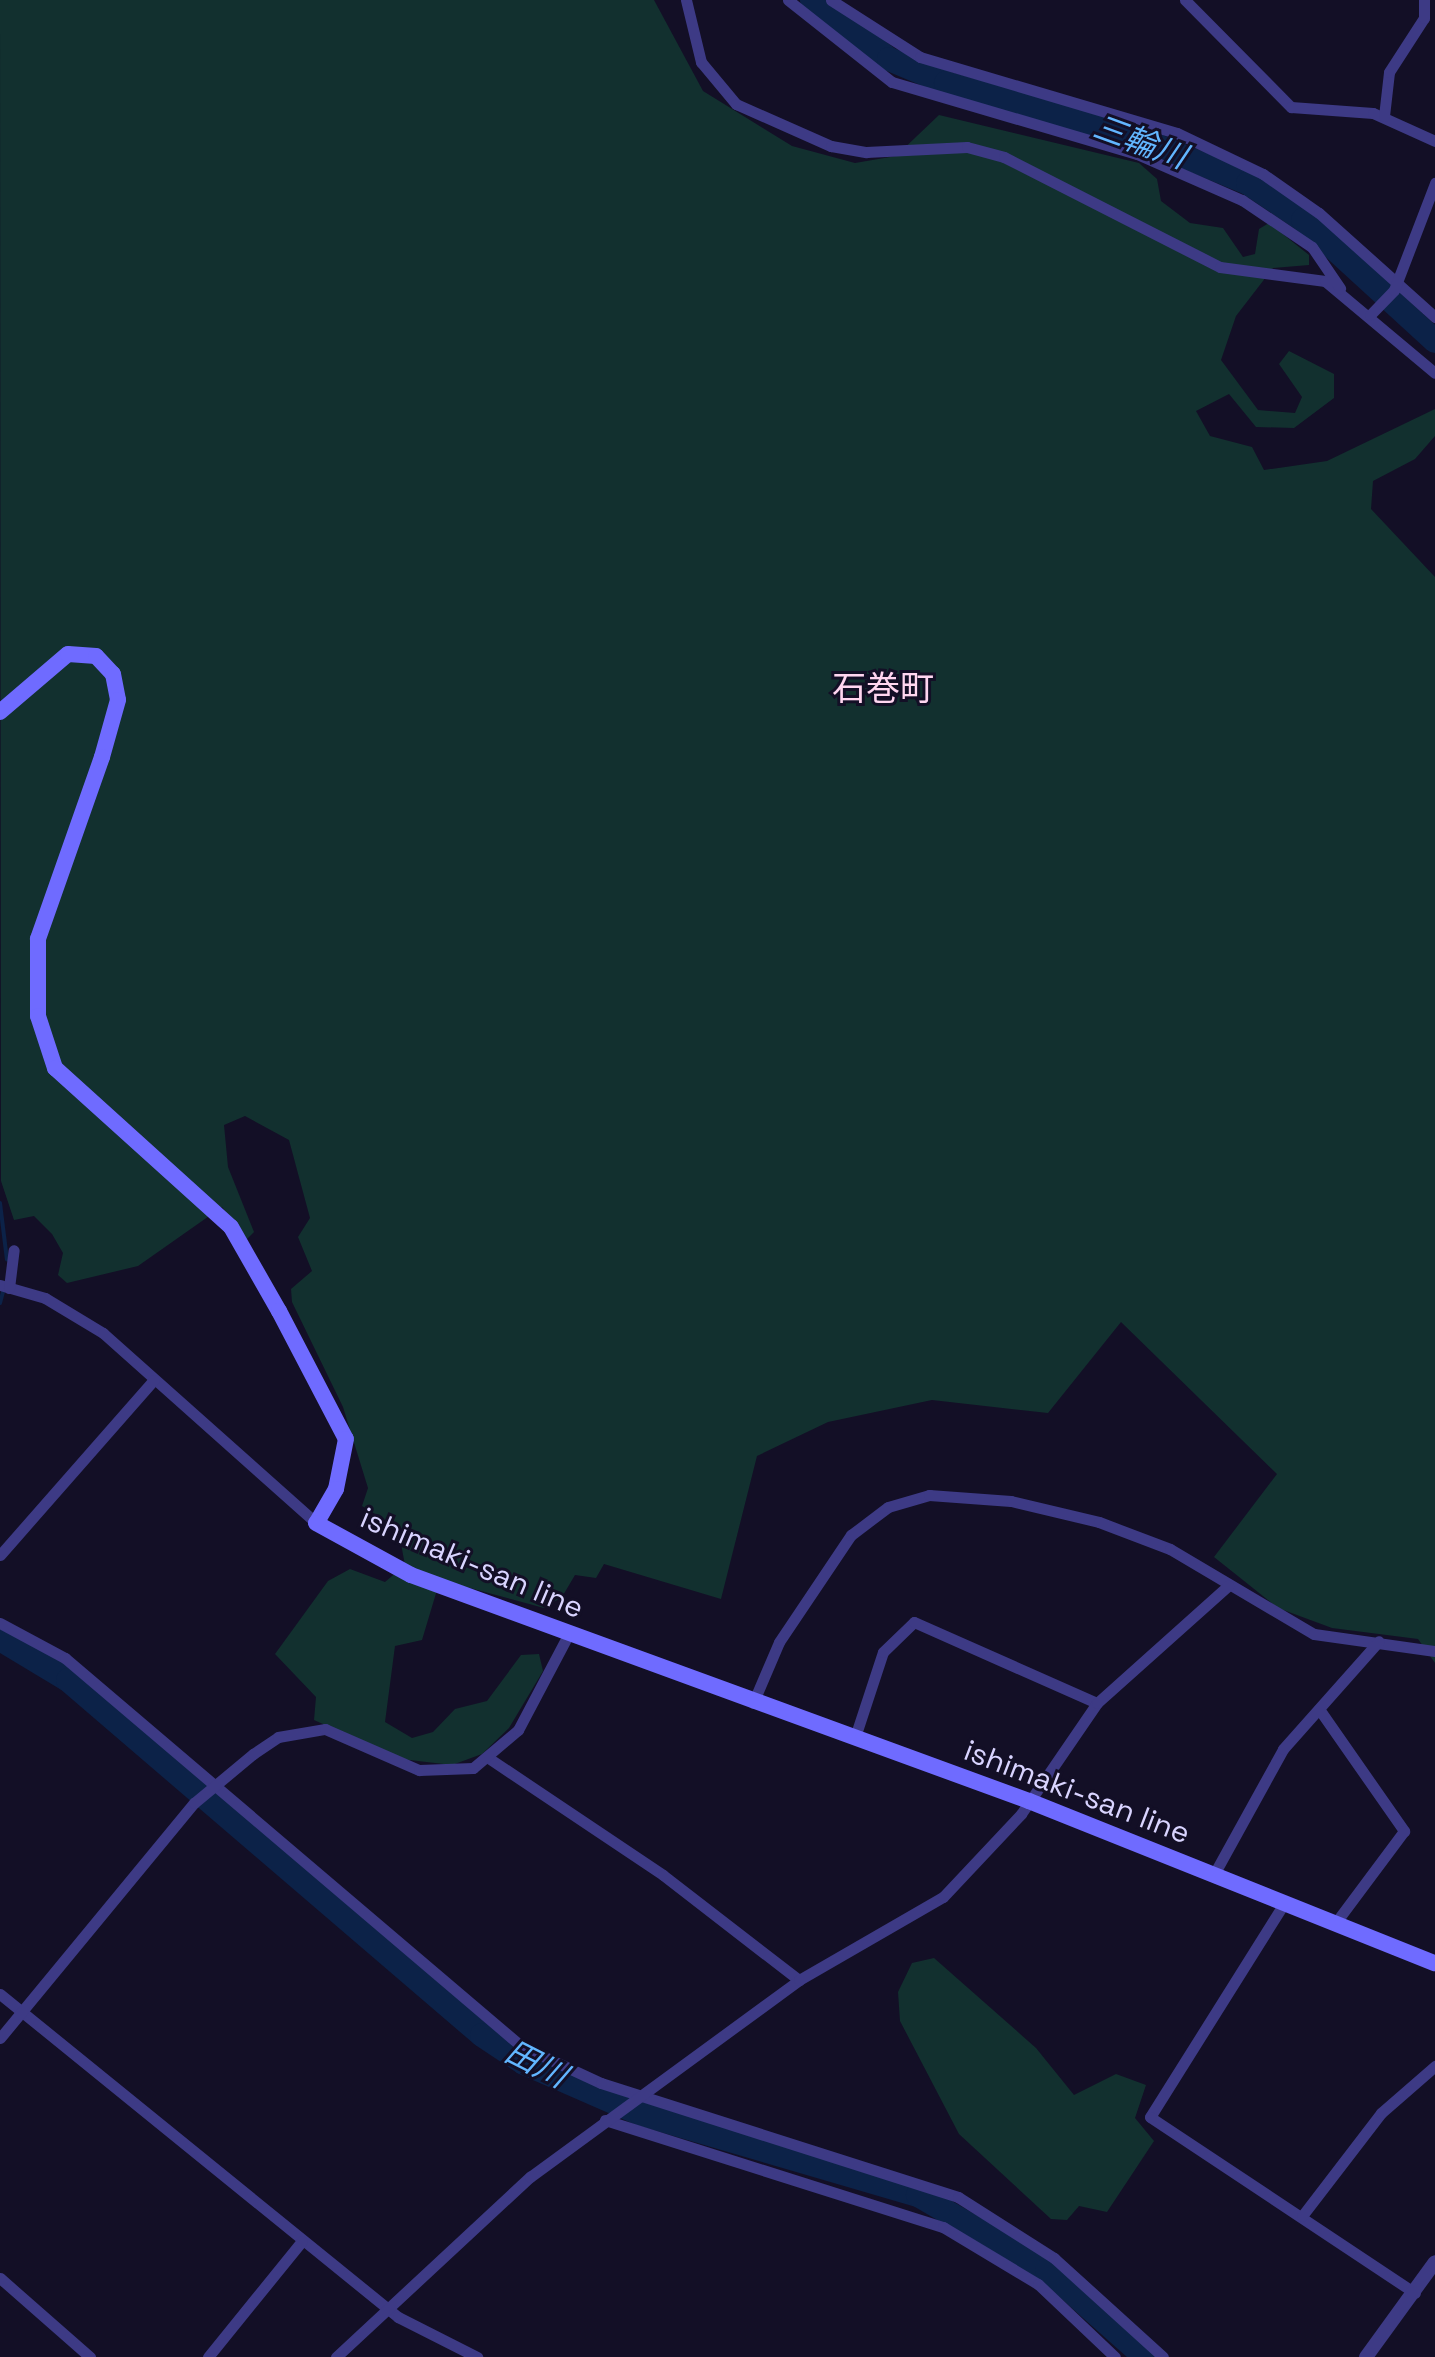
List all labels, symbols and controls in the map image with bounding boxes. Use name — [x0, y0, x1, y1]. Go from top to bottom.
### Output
water label: 三輪川 — [1088, 108, 1192, 176]
district label: 石巻町 — [832, 669, 934, 709]
street label: ishimaki-san line — [355, 1500, 589, 1626]
street label: ishimaki-san line — [959, 1732, 1195, 1852]
water label: 田川 — [499, 2032, 573, 2096]

